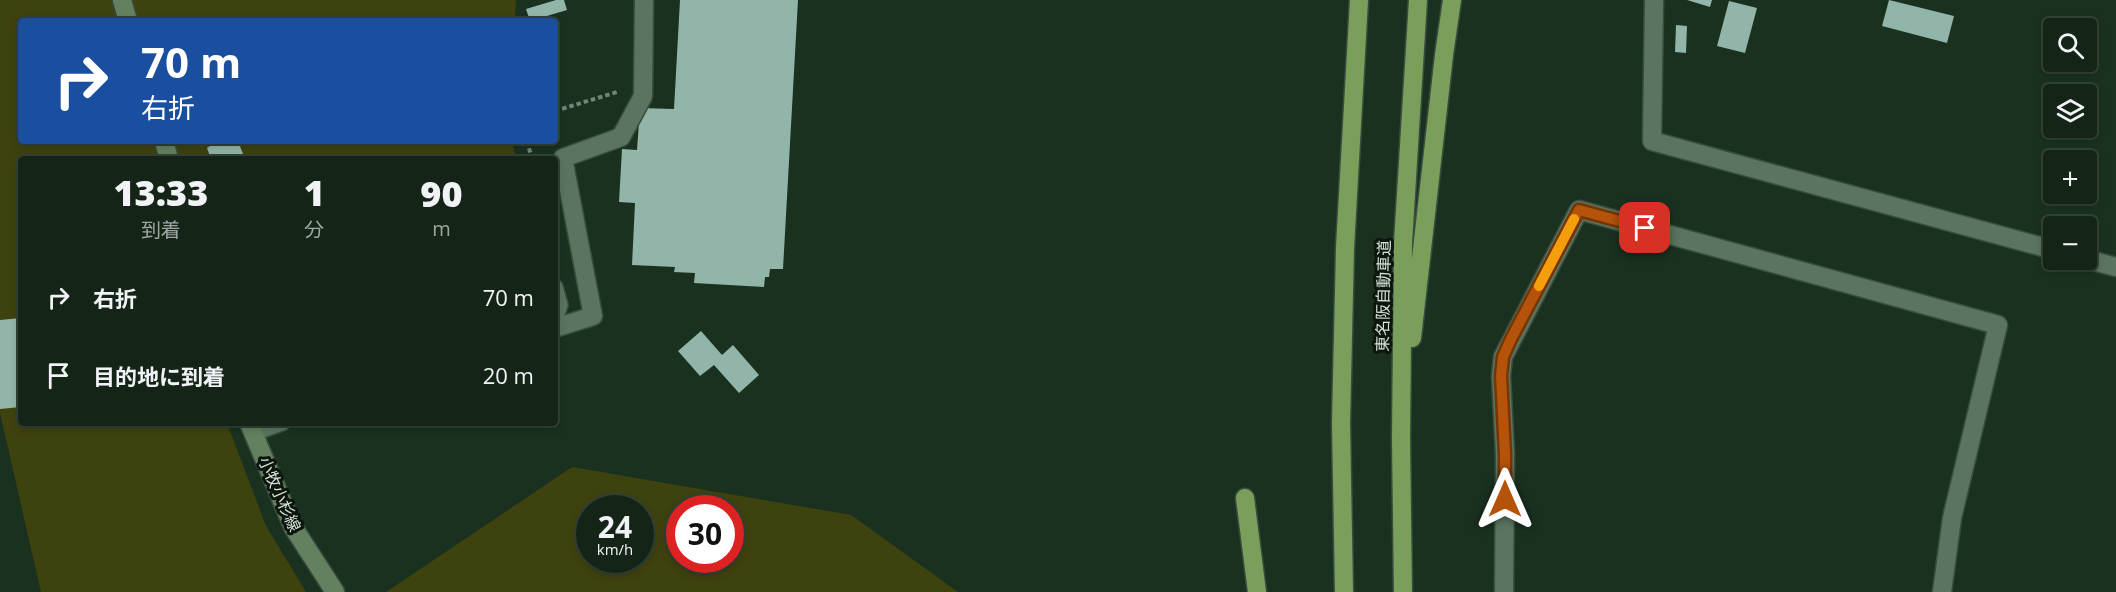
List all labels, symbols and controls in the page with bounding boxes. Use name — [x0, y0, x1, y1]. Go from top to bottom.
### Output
map controls — [2043, 18, 2097, 270]
button: search — [2043, 18, 2097, 72]
text: 70 m — [141, 33, 241, 90]
icon: right — [42, 42, 120, 120]
button: layers — [2043, 84, 2097, 138]
text: 右折 — [141, 89, 195, 126]
button: + — [2043, 150, 2097, 204]
text: 13:33 — [113, 168, 208, 217]
text: 1 — [304, 168, 325, 217]
text: 90 — [420, 169, 463, 218]
pin — [1619, 202, 1670, 253]
icon: arrive — [1628, 211, 1661, 244]
text: m — [432, 215, 451, 242]
text: 到着 — [141, 216, 181, 243]
text: 分 — [304, 216, 324, 243]
button: − — [2043, 216, 2097, 270]
street label: 東名阪自動車道 — [1371, 240, 1395, 352]
icon: right — [42, 281, 75, 314]
text: 70 m — [483, 282, 534, 312]
text: 右折 — [93, 283, 137, 313]
icon: arrive — [42, 359, 75, 392]
text: 20 m — [483, 360, 534, 390]
text: 目的地に到着 — [93, 361, 225, 391]
street label: 小牧小杉線 — [254, 453, 306, 535]
position arrow — [1473, 467, 1537, 531]
speed limit sign: 30 — [666, 495, 744, 573]
text: 24 — [598, 506, 632, 547]
text: km/h — [597, 539, 633, 559]

